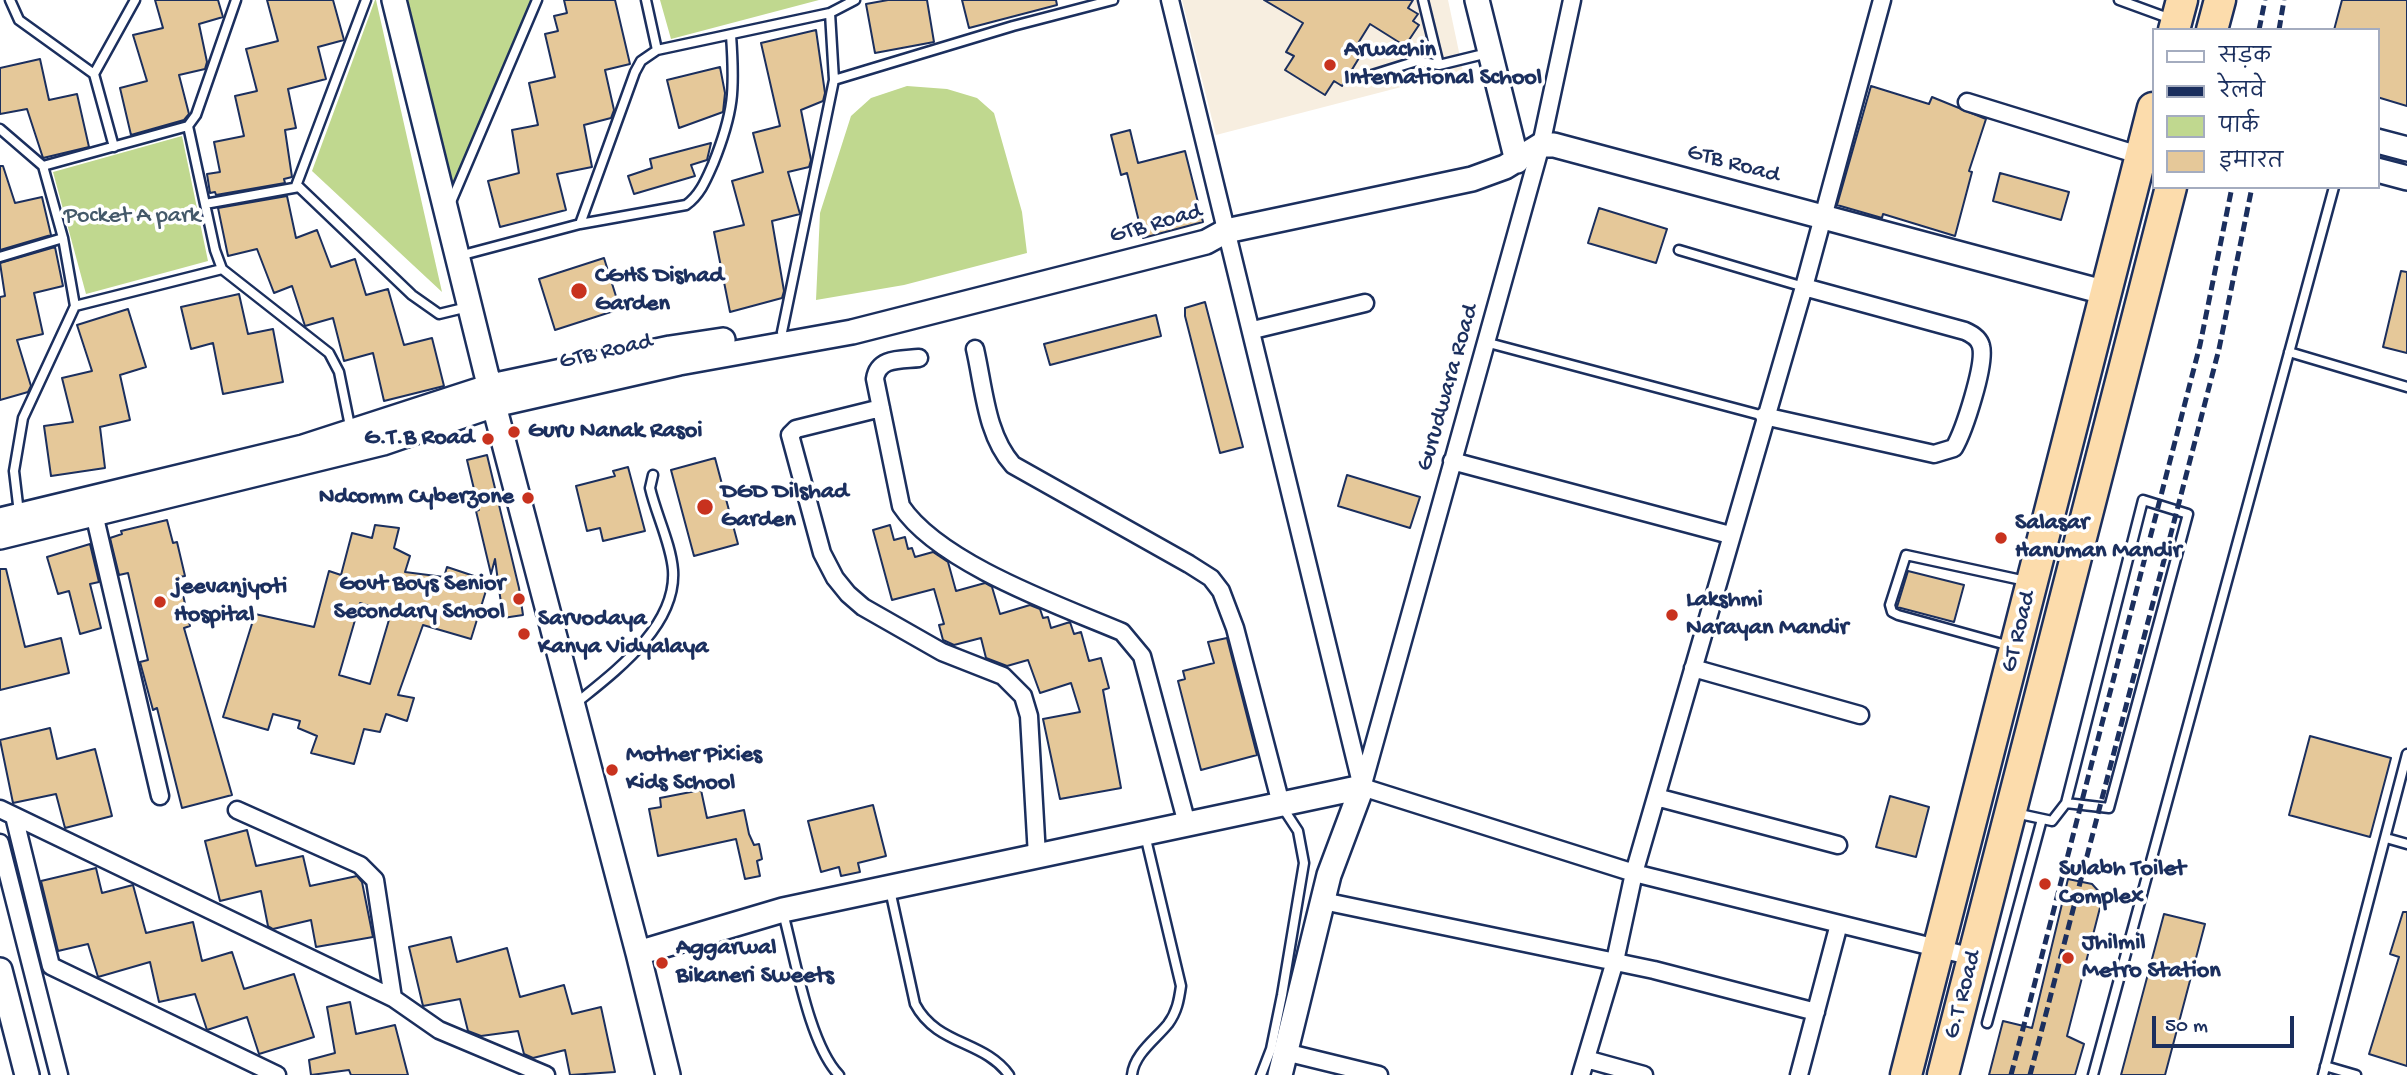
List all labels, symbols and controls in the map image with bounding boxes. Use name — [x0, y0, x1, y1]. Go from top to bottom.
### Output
legend — [2152, 28, 2379, 189]
place label: Arwachin International School — [1344, 37, 1542, 93]
text: सड़क — [2219, 46, 2271, 71]
marker: Arwachin International School — [1322, 57, 1338, 73]
text: रेलवे — [2219, 81, 2265, 106]
text: पार्क — [2219, 116, 2259, 141]
street label: GTB Road — [1684, 139, 1782, 191]
text: इमारत — [2219, 151, 2283, 176]
street label: GTB Road — [1106, 198, 1206, 252]
park label: Pocket A park — [64, 203, 200, 231]
place label: CGHS Dishad Garden — [595, 263, 724, 319]
marker: CGHS Dishad Garden — [569, 281, 589, 301]
street label: Gurudwara Road — [1411, 301, 1487, 475]
street label: GTB Road — [557, 328, 655, 378]
place label: Guru Nanak Rasoi — [528, 418, 702, 446]
marker: Guru Nanak Rasoi — [506, 424, 522, 440]
place label: G.T.B Road — [364, 425, 474, 453]
marker: G.T.B Road — [480, 431, 496, 447]
place label: DGD Dilshad Garden — [721, 479, 848, 535]
place label: Ndcomm Cyberzone — [319, 484, 514, 512]
marker: Ndcomm Cyberzone — [520, 490, 536, 506]
marker: DGD Dilshad Garden — [695, 497, 715, 517]
place label: Salasar Hanuman Mandir — [2015, 510, 2181, 566]
marker: Salasar Hanuman Mandir — [1993, 530, 2009, 546]
place label: Govt Boys Senior Secondary School — [334, 571, 505, 627]
place label: jeevanjyoti Hospital — [174, 574, 287, 630]
place label: Lakshmi Narayan Mandir — [1686, 587, 1848, 643]
street label: GT Road — [1996, 589, 2044, 675]
marker: Govt Boys Senior Secondary School — [511, 591, 527, 607]
marker: jeevanjyoti Hospital — [152, 594, 168, 610]
place label: Sarvodaya Kanya Vidyalaya — [538, 606, 708, 662]
marker: Lakshmi Narayan Mandir — [1664, 607, 1680, 623]
marker: Sarvodaya Kanya Vidyalaya — [516, 626, 532, 642]
place label: Mother Pixies Kids School — [626, 742, 762, 798]
marker: Mother Pixies Kids School — [604, 762, 620, 778]
place label: Sulabh Toilet Complex — [2059, 856, 2186, 912]
marker: Sulabh Toilet Complex — [2037, 876, 2053, 892]
place label: Jhilmil Metro Station — [2082, 930, 2221, 986]
place label: Aggarwal Bikaneri Sweets — [676, 935, 834, 991]
street label: G.T Road — [1938, 948, 1990, 1042]
marker: Jhilmil Metro Station — [2060, 950, 2076, 966]
marker: Aggarwal Bikaneri Sweets — [654, 955, 670, 971]
scale bar — [2155, 1002, 2297, 1046]
text: 50 m — [2165, 1015, 2208, 1040]

